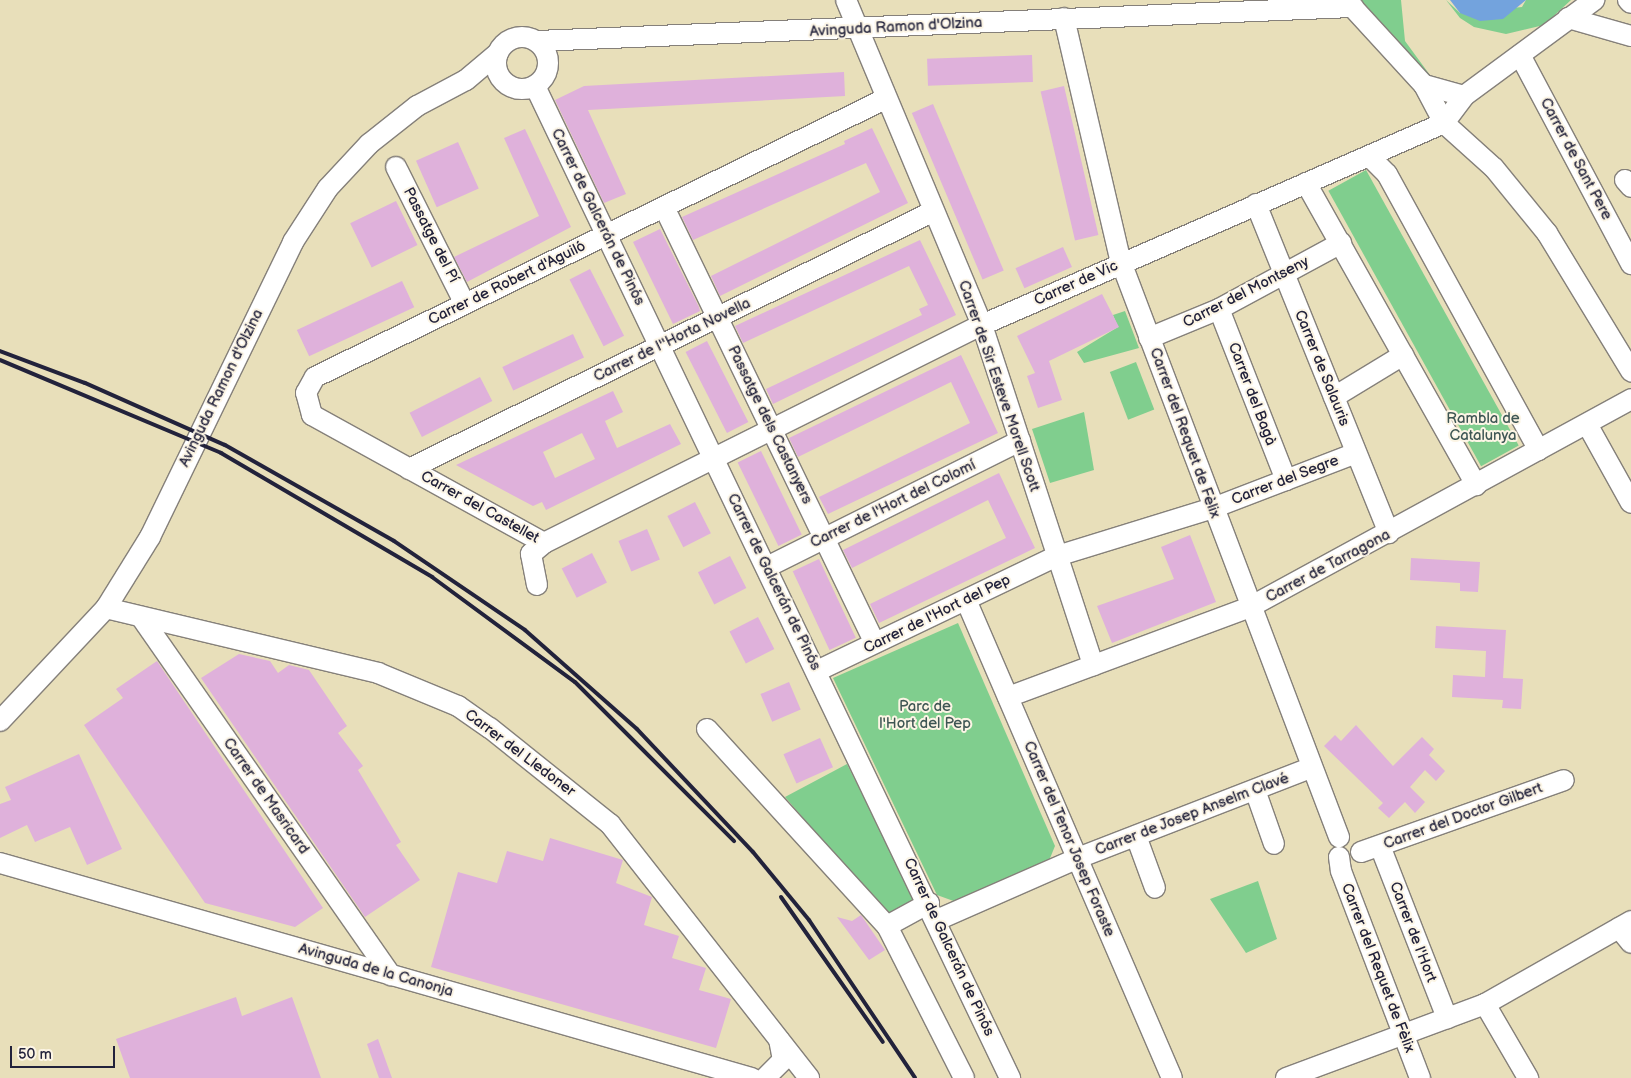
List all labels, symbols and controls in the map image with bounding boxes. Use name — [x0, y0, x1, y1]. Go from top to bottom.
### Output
street label: Avinguda Ramon d'Olzina — [809, 13, 983, 41]
street label: Carrer de Sant Pere — [1536, 95, 1616, 223]
street label: Carrer de Galcerán de Pinós — [547, 126, 649, 308]
street label: Passatge del Pí — [399, 184, 463, 286]
street label: Carrer de Robert d'Aguiló — [426, 237, 588, 329]
street label: Carrer del Montseny — [1180, 252, 1312, 332]
street label: Carrer de Vic — [1031, 256, 1121, 310]
street label: Carrer de Sir Esteve Morell Scott — [954, 278, 1044, 494]
street label: Carrer de l''Horta Novella — [591, 294, 753, 386]
street label: Avinguda Ramon d'Olzina — [175, 306, 267, 470]
street label: Carrer de Salauris — [1291, 307, 1353, 429]
street label: Carrer del Bagà — [1224, 340, 1280, 448]
street label: Passatge dels Castanyers — [724, 343, 816, 507]
street label: Carrer del Requet de Fèlix — [1146, 345, 1224, 521]
park label: Rambla de Catalunya — [1446, 409, 1520, 444]
street label: Carrer del Segre — [1229, 451, 1341, 509]
street label: Carrer de l'Hort del Colomí — [807, 456, 979, 552]
street label: Carrer del Castellet — [418, 467, 542, 547]
street label: Carrer de Galcerán de Pinós — [723, 491, 825, 673]
street label: Carrer de Tarragona — [1263, 525, 1393, 607]
street label: Carrer de l'Hort del Pep — [861, 571, 1013, 657]
park label: Parc de l'Hort del Pep — [879, 697, 971, 732]
street label: Carrer del Lledoner — [461, 706, 579, 800]
street label: Carrer de Masricard — [219, 735, 313, 857]
street label: Carrer del Tenor Josep Foraste — [1019, 738, 1119, 940]
street label: Carrer de Josep Anselm Clavé — [1092, 769, 1292, 859]
street label: Carrer del Doctor Gilbert — [1381, 779, 1545, 853]
street label: Carrer de Galcerán de Pinós — [900, 855, 998, 1039]
street label: Carrer de l'Hort — [1386, 879, 1440, 985]
street label: Carrer del Requet de Fèlix — [1337, 881, 1419, 1055]
street label: Avinguda de la Canonja — [297, 939, 455, 1001]
scale bar — [12, 1036, 118, 1068]
text: 50 m — [18, 1045, 52, 1064]

